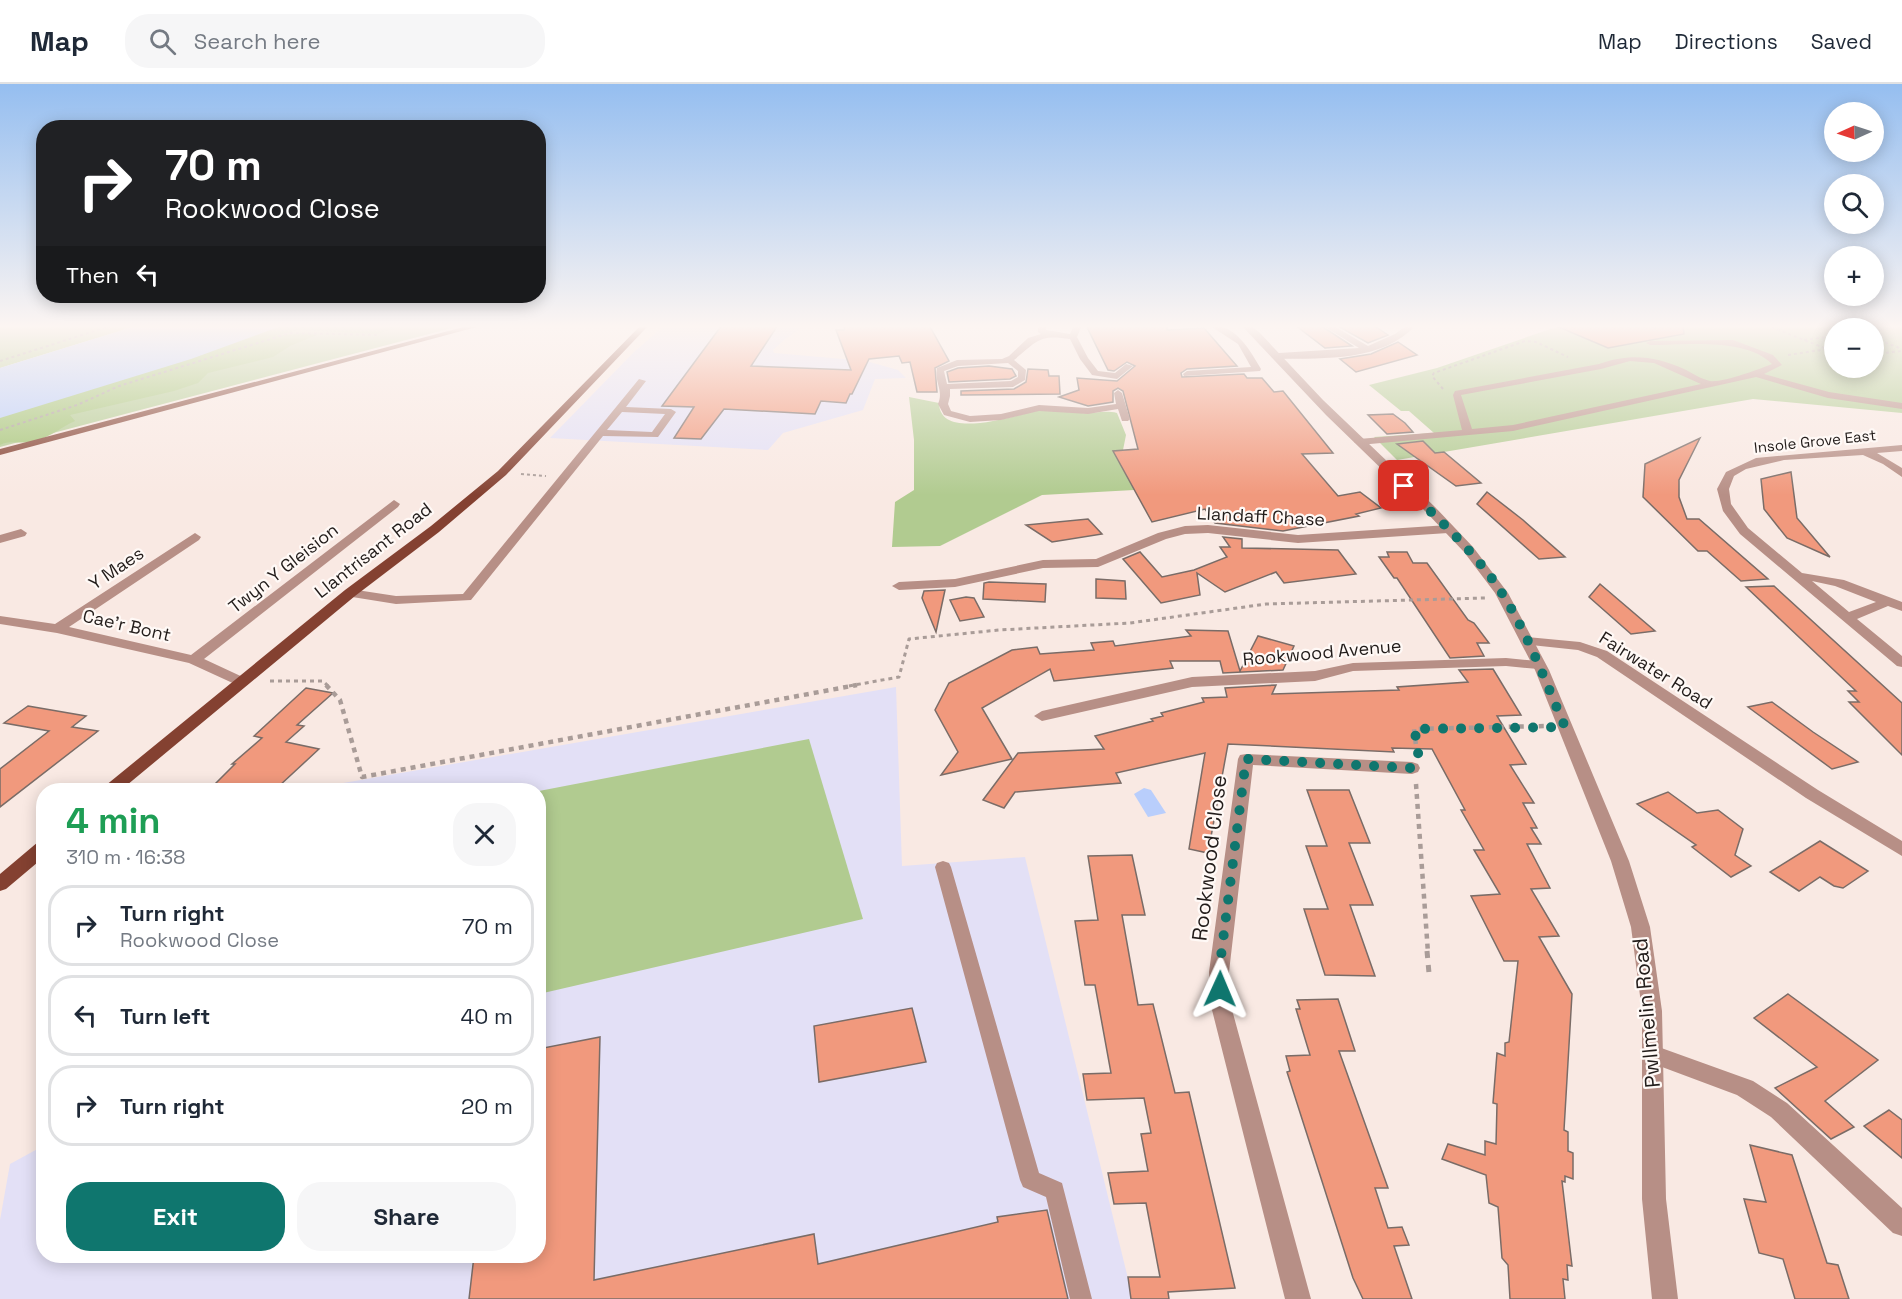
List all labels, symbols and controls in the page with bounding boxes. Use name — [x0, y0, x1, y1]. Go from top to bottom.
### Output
search box — [125, 14, 545, 68]
text: Map — [30, 23, 89, 59]
icon: search — [146, 25, 179, 58]
text: Search here — [194, 27, 321, 55]
text: Map — [1598, 28, 1642, 55]
text: Directions — [1675, 28, 1778, 55]
text: Saved — [1811, 28, 1872, 55]
north arrow — [1824, 102, 1884, 162]
map controls — [1824, 102, 1884, 378]
text: 70 m — [165, 139, 262, 192]
icon: right — [66, 144, 144, 222]
button: search — [1824, 174, 1884, 234]
text: Rookwood Close — [165, 191, 380, 226]
button: + — [1824, 246, 1884, 306]
icon: left — [131, 258, 164, 291]
text: Then — [66, 261, 119, 289]
button: − — [1824, 318, 1884, 378]
street label: Insole Grove East — [1753, 425, 1877, 457]
pin — [1378, 460, 1429, 511]
icon: arrive — [1387, 469, 1420, 502]
street label: Llantrisant Road — [310, 497, 436, 603]
street label: Llandaff Chase — [1196, 501, 1326, 531]
street label: Twyn Y Gleision — [224, 518, 342, 618]
street label: Y Maes — [84, 541, 148, 595]
street label: Cae'r Bont — [81, 604, 173, 646]
street label: Fairwater Road — [1595, 626, 1717, 714]
street label: Rookwood Avenue — [1242, 634, 1402, 670]
street label: Rookwood Close — [1185, 773, 1233, 943]
text: 4 min — [66, 798, 161, 844]
button: close — [453, 803, 516, 866]
text: 310 m · 16:38 — [66, 844, 186, 870]
text: Turn right — [120, 899, 225, 927]
icon: right — [69, 909, 102, 942]
text: 70 m — [462, 912, 513, 940]
text: Rookwood Close — [120, 927, 279, 953]
street label: Pwllmelin Road — [1626, 937, 1666, 1089]
position arrow — [1188, 957, 1252, 1021]
icon: left — [69, 999, 102, 1032]
text: Turn left — [120, 1002, 210, 1030]
text: 40 m — [461, 1002, 513, 1030]
icon: right — [69, 1089, 102, 1122]
text: Turn right — [120, 1092, 225, 1120]
text: 20 m — [461, 1092, 513, 1120]
button: Exit — [66, 1182, 285, 1251]
button: Share — [297, 1182, 516, 1251]

